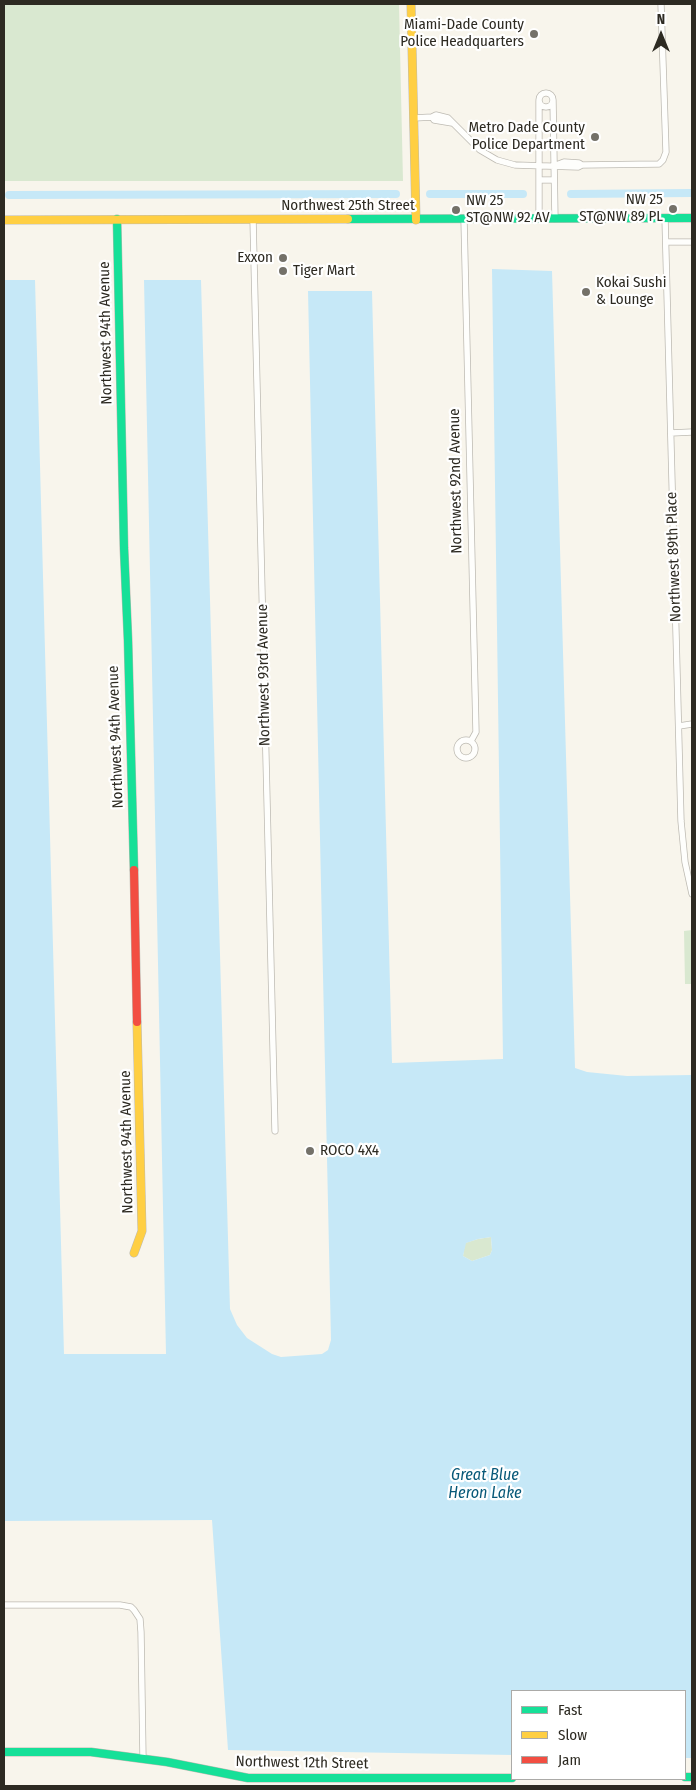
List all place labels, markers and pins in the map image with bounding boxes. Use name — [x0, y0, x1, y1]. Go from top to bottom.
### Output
place label: Miami-Dade County Police Headquarters — [400, 16, 524, 51]
marker: Miami-Dade County Police Headquarters — [528, 28, 540, 40]
place label: Metro Dade County Police Department — [468, 119, 585, 154]
marker: Metro Dade County Police Department — [589, 131, 601, 143]
place label: NW 25 ST@NW 89 PL — [579, 191, 663, 226]
place label: NW 25 ST@NW 92 AV — [466, 192, 550, 227]
marker: NW 25 ST@NW 89 PL — [667, 203, 679, 215]
marker: NW 25 ST@NW 92 AV — [450, 204, 462, 216]
place label: Exxon — [237, 249, 273, 267]
marker: Exxon — [277, 252, 289, 264]
place label: Tiger Mart — [293, 262, 355, 280]
marker: Tiger Mart — [277, 265, 289, 277]
place label: Kokai Sushi & Lounge — [596, 274, 666, 309]
marker: Kokai Sushi & Lounge — [580, 286, 592, 298]
place label: ROCO 4X4 — [320, 1142, 379, 1160]
marker: ROCO 4X4 — [304, 1145, 316, 1157]

